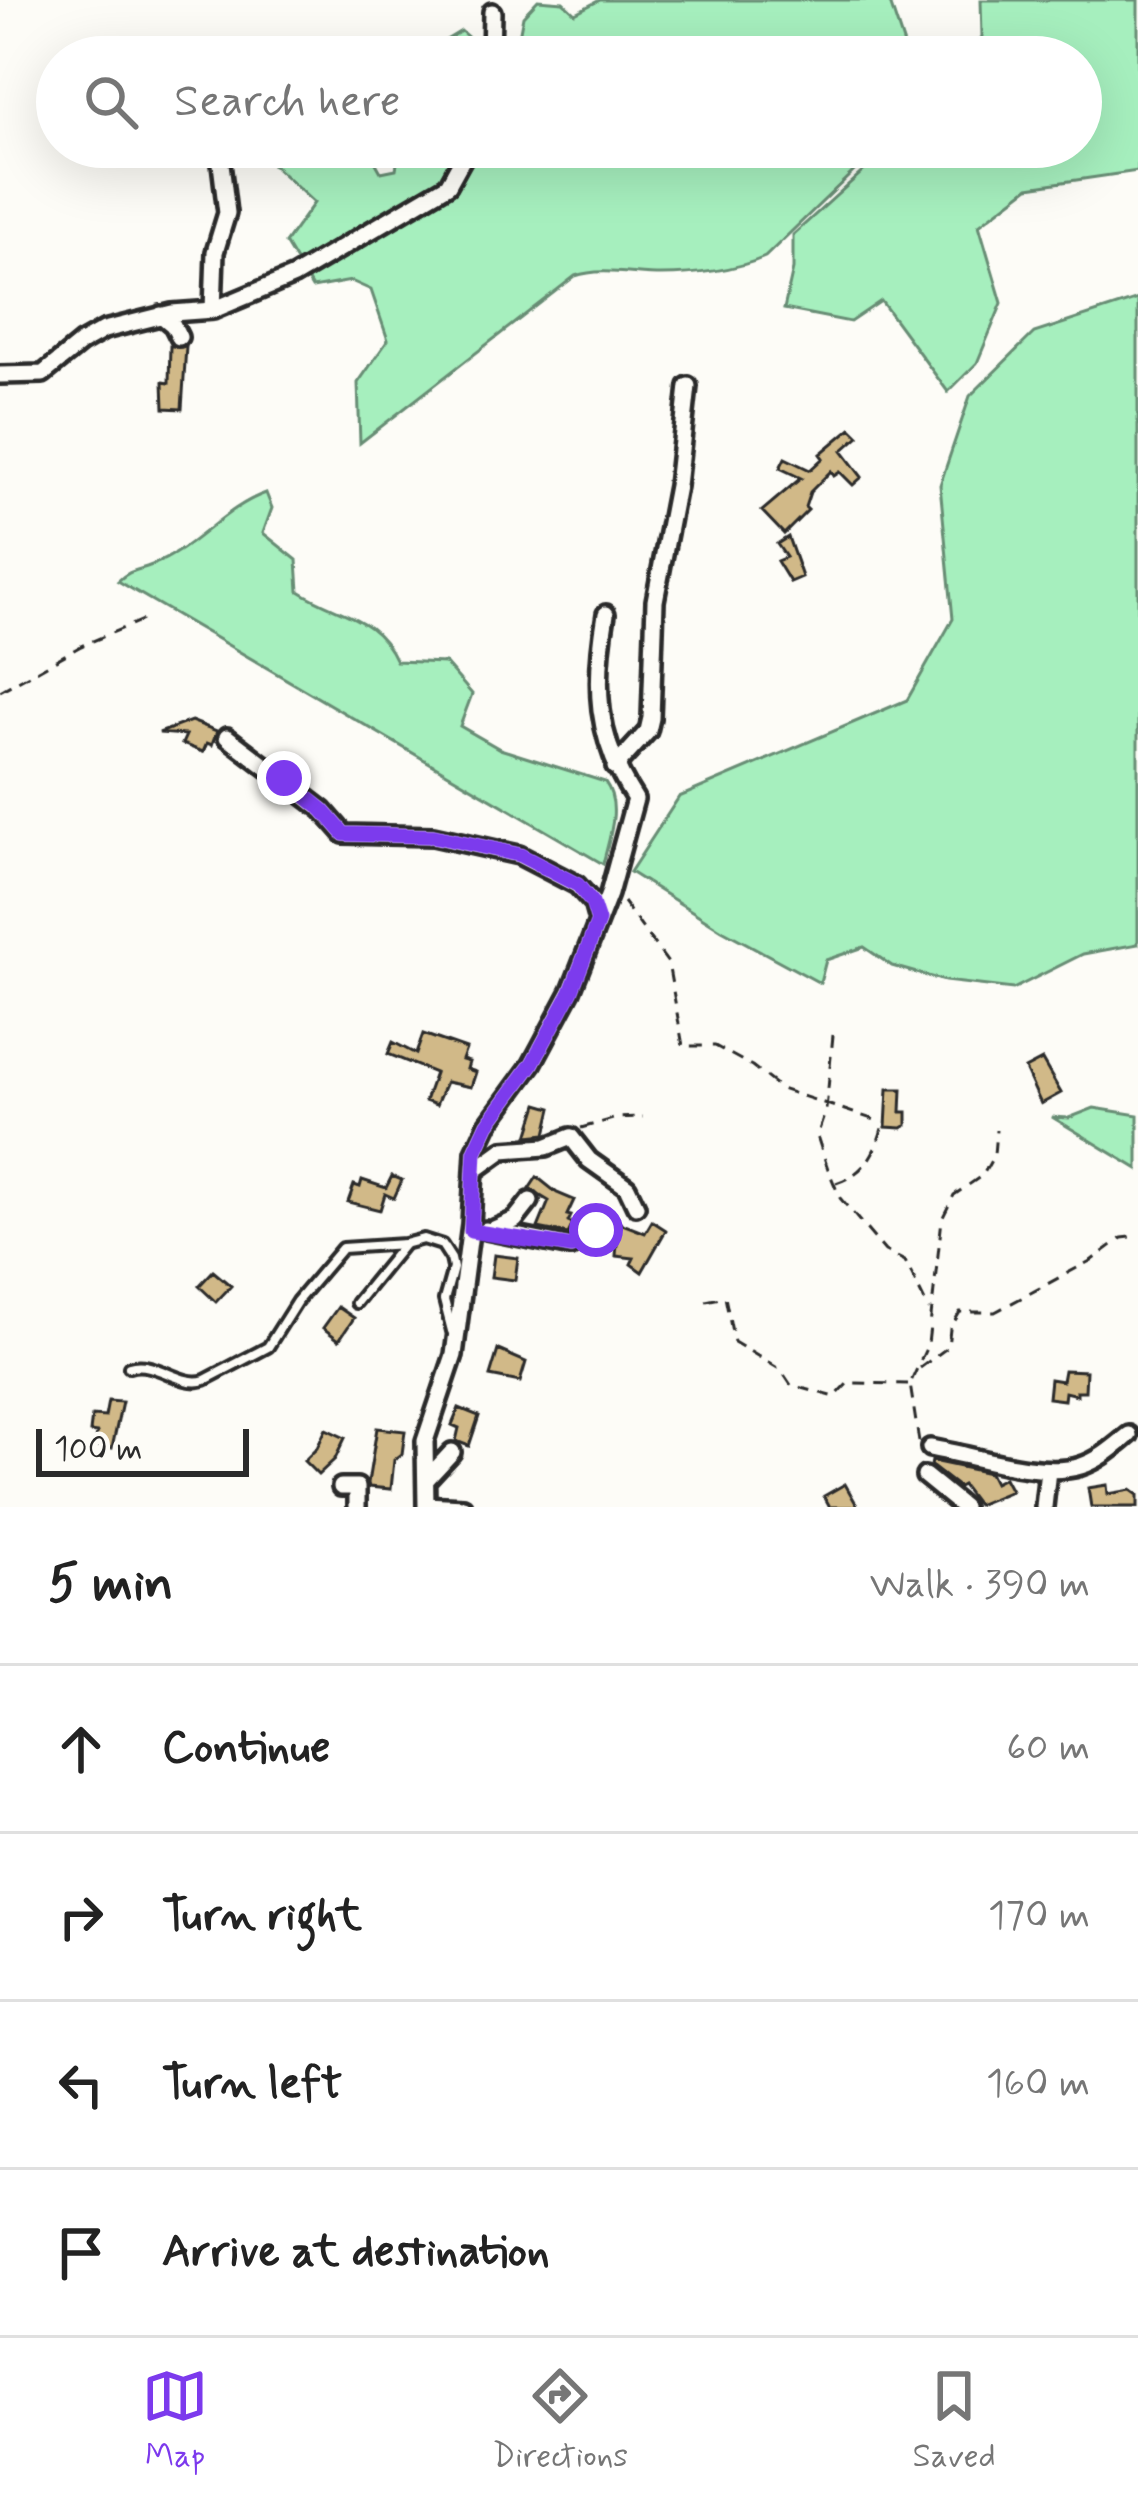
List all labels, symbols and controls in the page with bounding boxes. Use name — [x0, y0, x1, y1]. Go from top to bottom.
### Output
search box — [36, 36, 1102, 168]
icon: search — [78, 69, 144, 135]
text: Search here — [174, 73, 401, 132]
route end — [257, 751, 311, 805]
route start — [569, 1203, 623, 1257]
scale bar — [36, 1423, 249, 1476]
text: 100 m — [54, 1428, 143, 1472]
text: 5 min — [48, 1552, 173, 1618]
text: Walk · 390 m — [870, 1560, 1090, 1611]
icon: ahead — [48, 1716, 114, 1782]
text: Continue — [162, 1719, 330, 1778]
text: 60 m — [1006, 1723, 1090, 1774]
icon: right — [48, 1884, 114, 1950]
text: Turn right — [162, 1887, 362, 1946]
text: 170 m — [988, 1891, 1090, 1942]
icon: left — [48, 2052, 114, 2118]
text: Turn left — [162, 2055, 342, 2114]
text: 160 m — [986, 2059, 1090, 2110]
icon: arrive — [48, 2220, 114, 2286]
text: Arrive at destination — [162, 2223, 550, 2282]
tab: Map — [142, 2363, 208, 2479]
tab: Directions — [492, 2363, 628, 2479]
tab: Saved — [912, 2363, 996, 2479]

